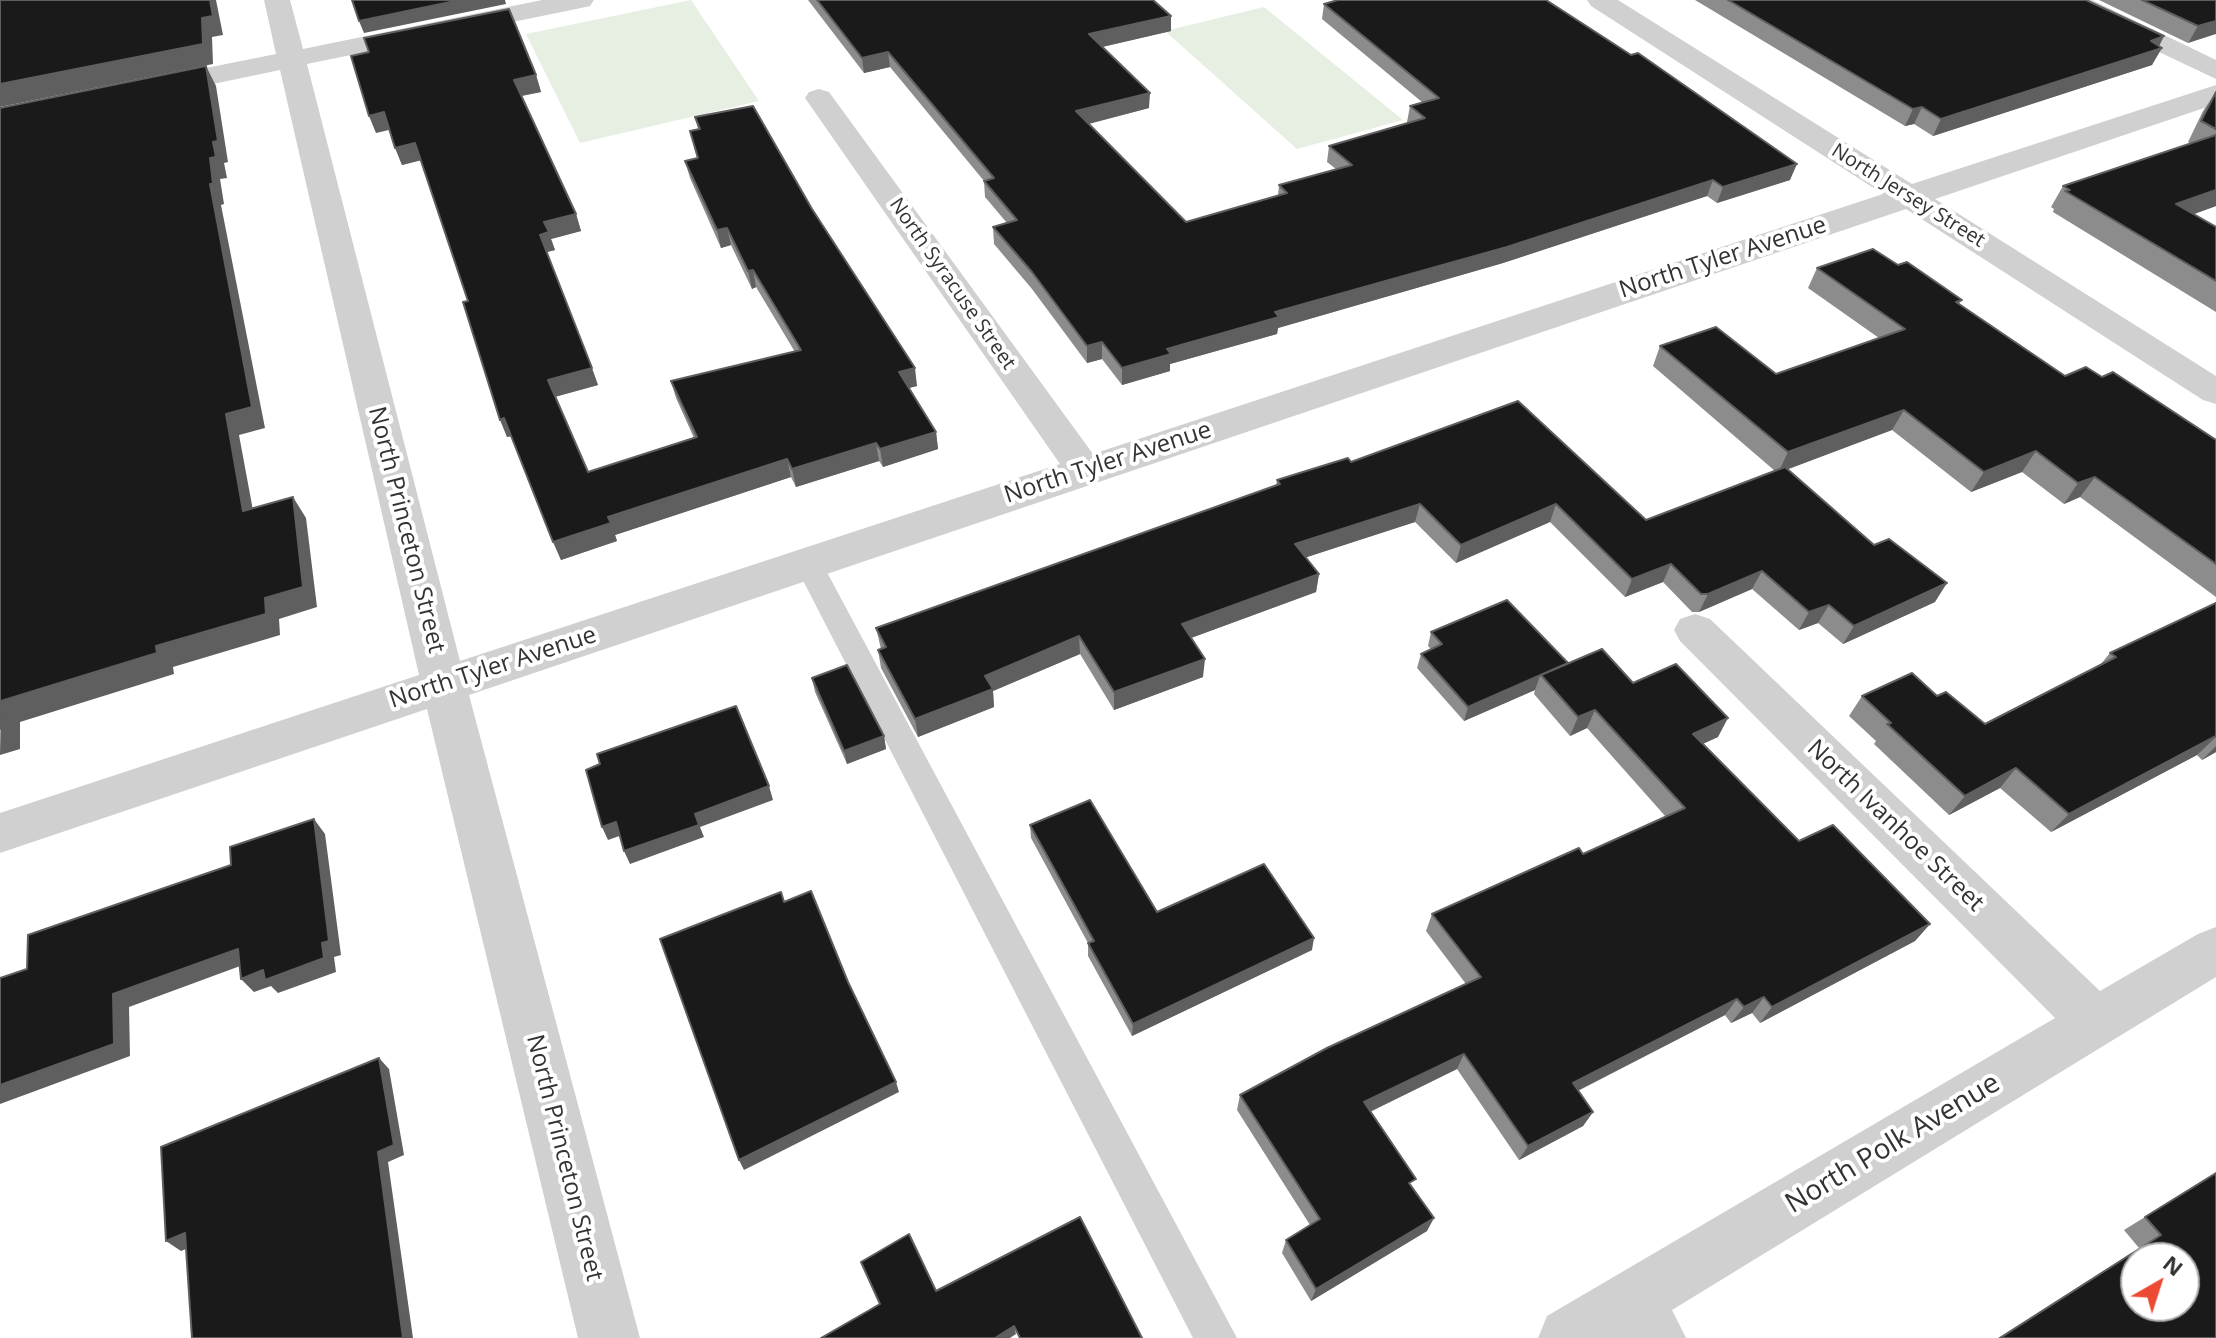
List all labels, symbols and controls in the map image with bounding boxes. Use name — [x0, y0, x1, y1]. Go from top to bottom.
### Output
street label: North Jersey Street — [1827, 139, 1989, 253]
street label: North Syracuse Street — [884, 194, 1020, 374]
street label: North Tyler Avenue — [1616, 211, 1830, 305]
street label: North Princeton Street — [361, 404, 451, 656]
street label: North Tyler Avenue — [1001, 416, 1215, 510]
street label: North Tyler Avenue — [386, 621, 600, 715]
street label: North Ivanhoe Street — [1801, 734, 1989, 918]
street label: North Princeton Street — [519, 1032, 609, 1284]
street label: North Polk Avenue — [1780, 1067, 2006, 1221]
north arrow — [2120, 1242, 2200, 1322]
text: N — [2157, 1248, 2190, 1282]

